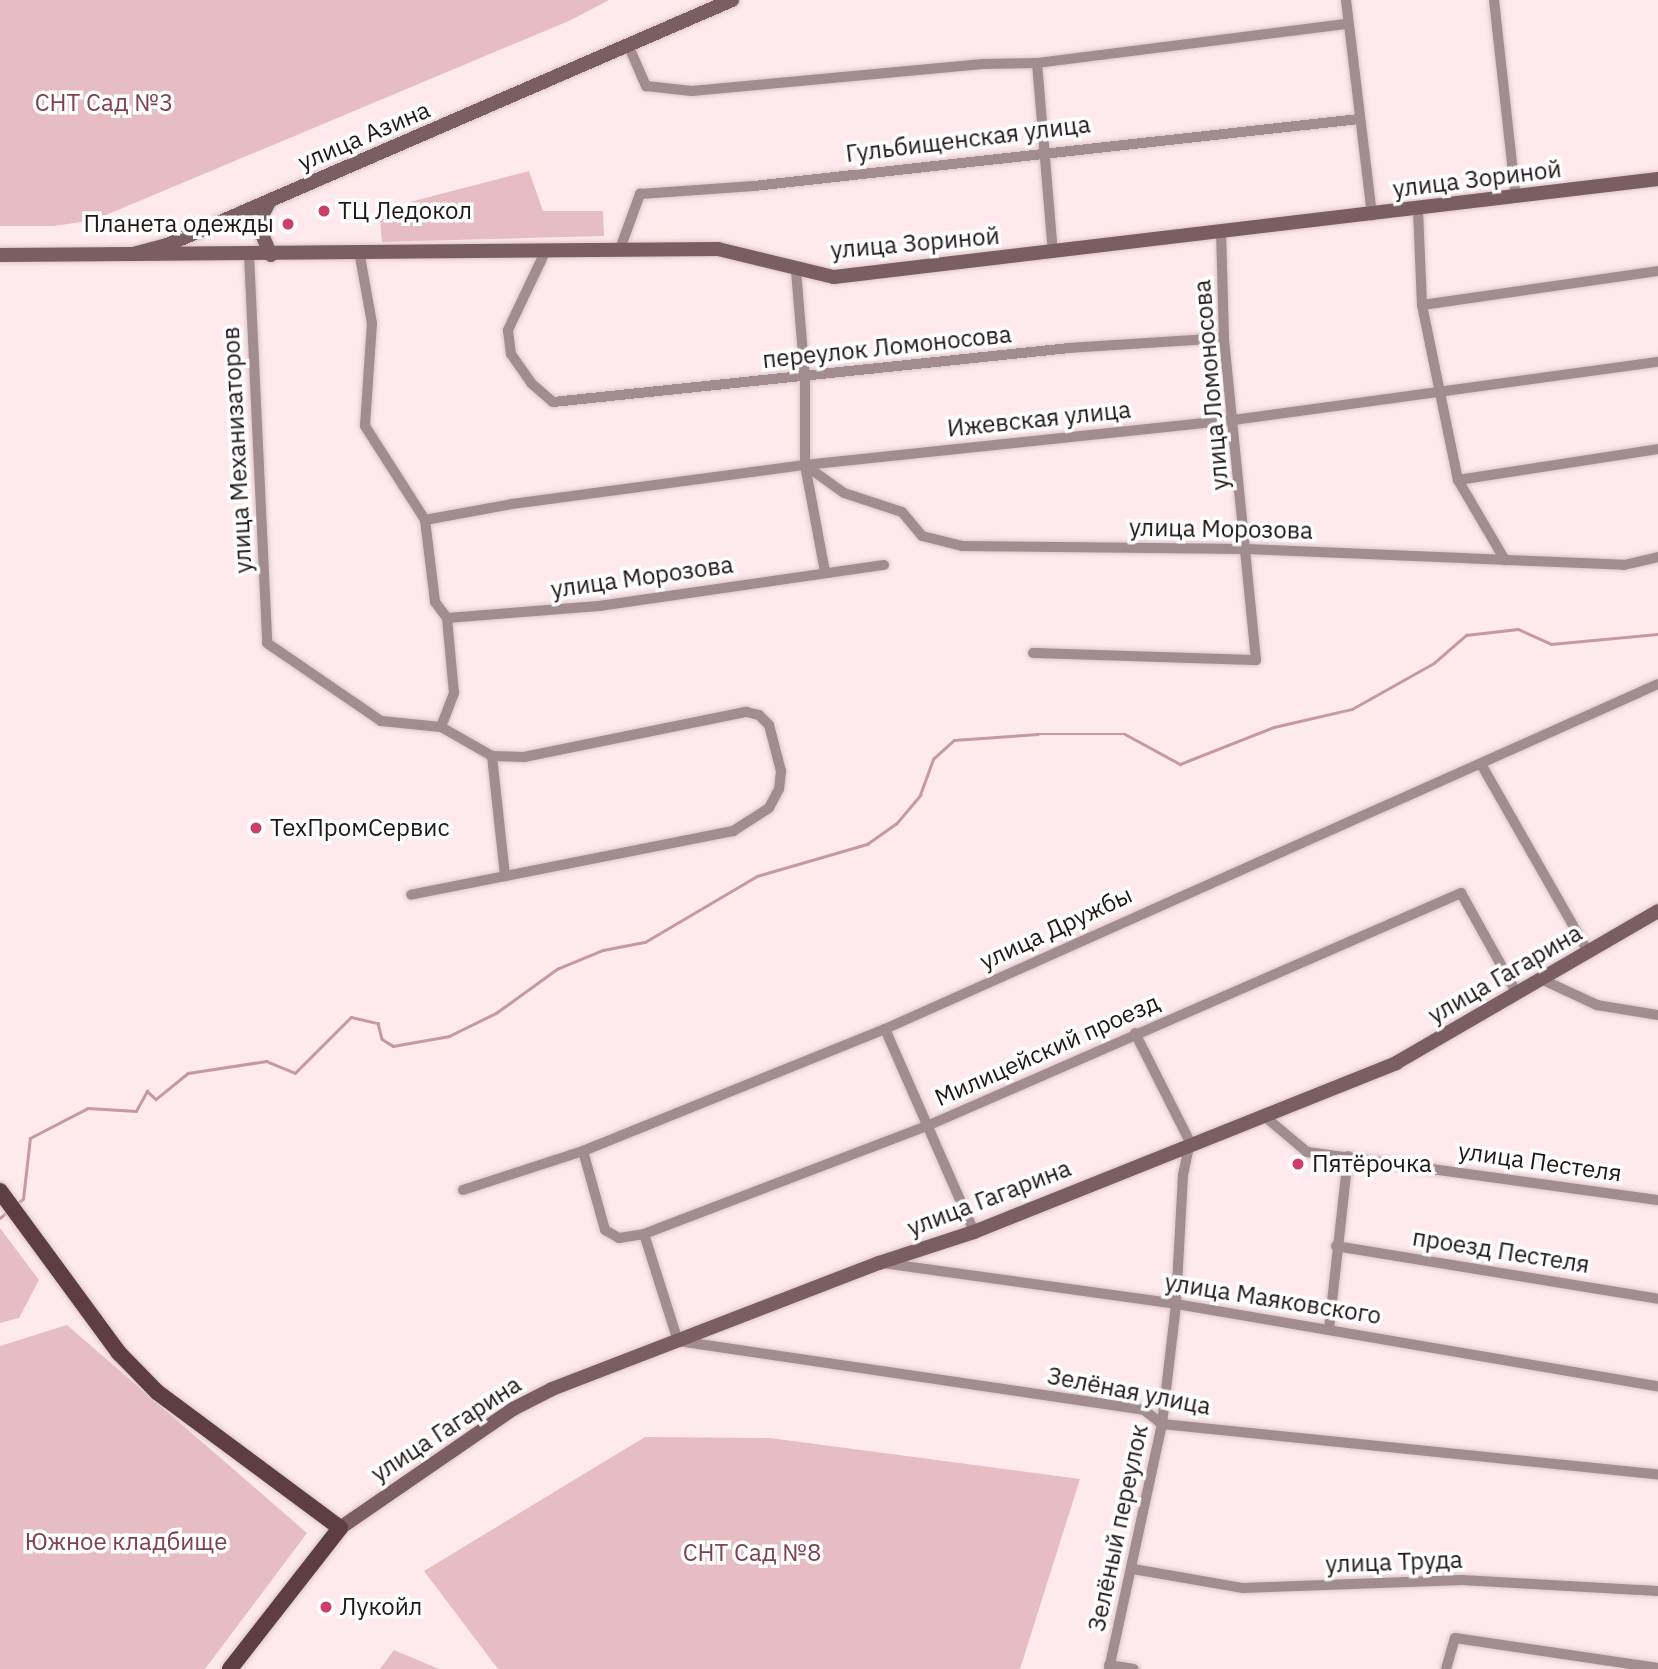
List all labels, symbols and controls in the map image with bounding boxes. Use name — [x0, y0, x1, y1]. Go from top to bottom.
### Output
park label: СНТ Сад №3 — [35, 89, 173, 117]
street label: улица Азина — [294, 95, 434, 177]
street label: Гульбищенская улица — [844, 110, 1092, 168]
street label: улица Зориной — [1391, 154, 1563, 204]
place label: ТЦ Ледокол — [338, 197, 472, 225]
marker: ТЦ Ледокол — [316, 203, 332, 219]
place label: Планета одежды — [83, 210, 274, 238]
marker: Планета одежды — [280, 216, 296, 232]
street label: улица Зориной — [829, 221, 1001, 265]
street label: улица Ломоносова — [1187, 279, 1235, 491]
street label: переулок Ломоносова — [761, 320, 1013, 374]
street label: улица Механизаторов — [216, 326, 258, 574]
street label: Ижевская улица — [946, 395, 1132, 443]
street label: улица Морозова — [1129, 513, 1313, 545]
street label: улица Морозова — [549, 550, 735, 604]
place label: ТехПромСервис — [270, 814, 449, 842]
marker: ТехПромСервис — [248, 820, 264, 836]
street label: улица Дружбы — [975, 880, 1137, 976]
street label: улица Гагарина — [1423, 918, 1587, 1030]
street label: Милицейский проезд — [930, 987, 1164, 1113]
street label: улица Пестеля — [1456, 1136, 1624, 1188]
place label: Пятёрочка — [1312, 1150, 1432, 1178]
street label: улица Гагарина — [903, 1154, 1075, 1242]
marker: Пятёрочка — [1290, 1156, 1306, 1172]
street label: проезд Пестеля — [1410, 1223, 1592, 1279]
street label: улица Маяковского — [1163, 1268, 1383, 1330]
street label: Зелёная улица — [1045, 1361, 1213, 1421]
street label: улица Гагарина — [366, 1370, 526, 1488]
street label: Зелёный переулок — [1082, 1422, 1154, 1634]
park label: Южное кладбище — [25, 1528, 227, 1556]
park label: СНТ Сад №8 — [683, 1539, 821, 1567]
street label: улица Труда — [1325, 1545, 1463, 1579]
place label: Лукойл — [340, 1593, 422, 1621]
marker: Лукойл — [318, 1599, 334, 1615]

